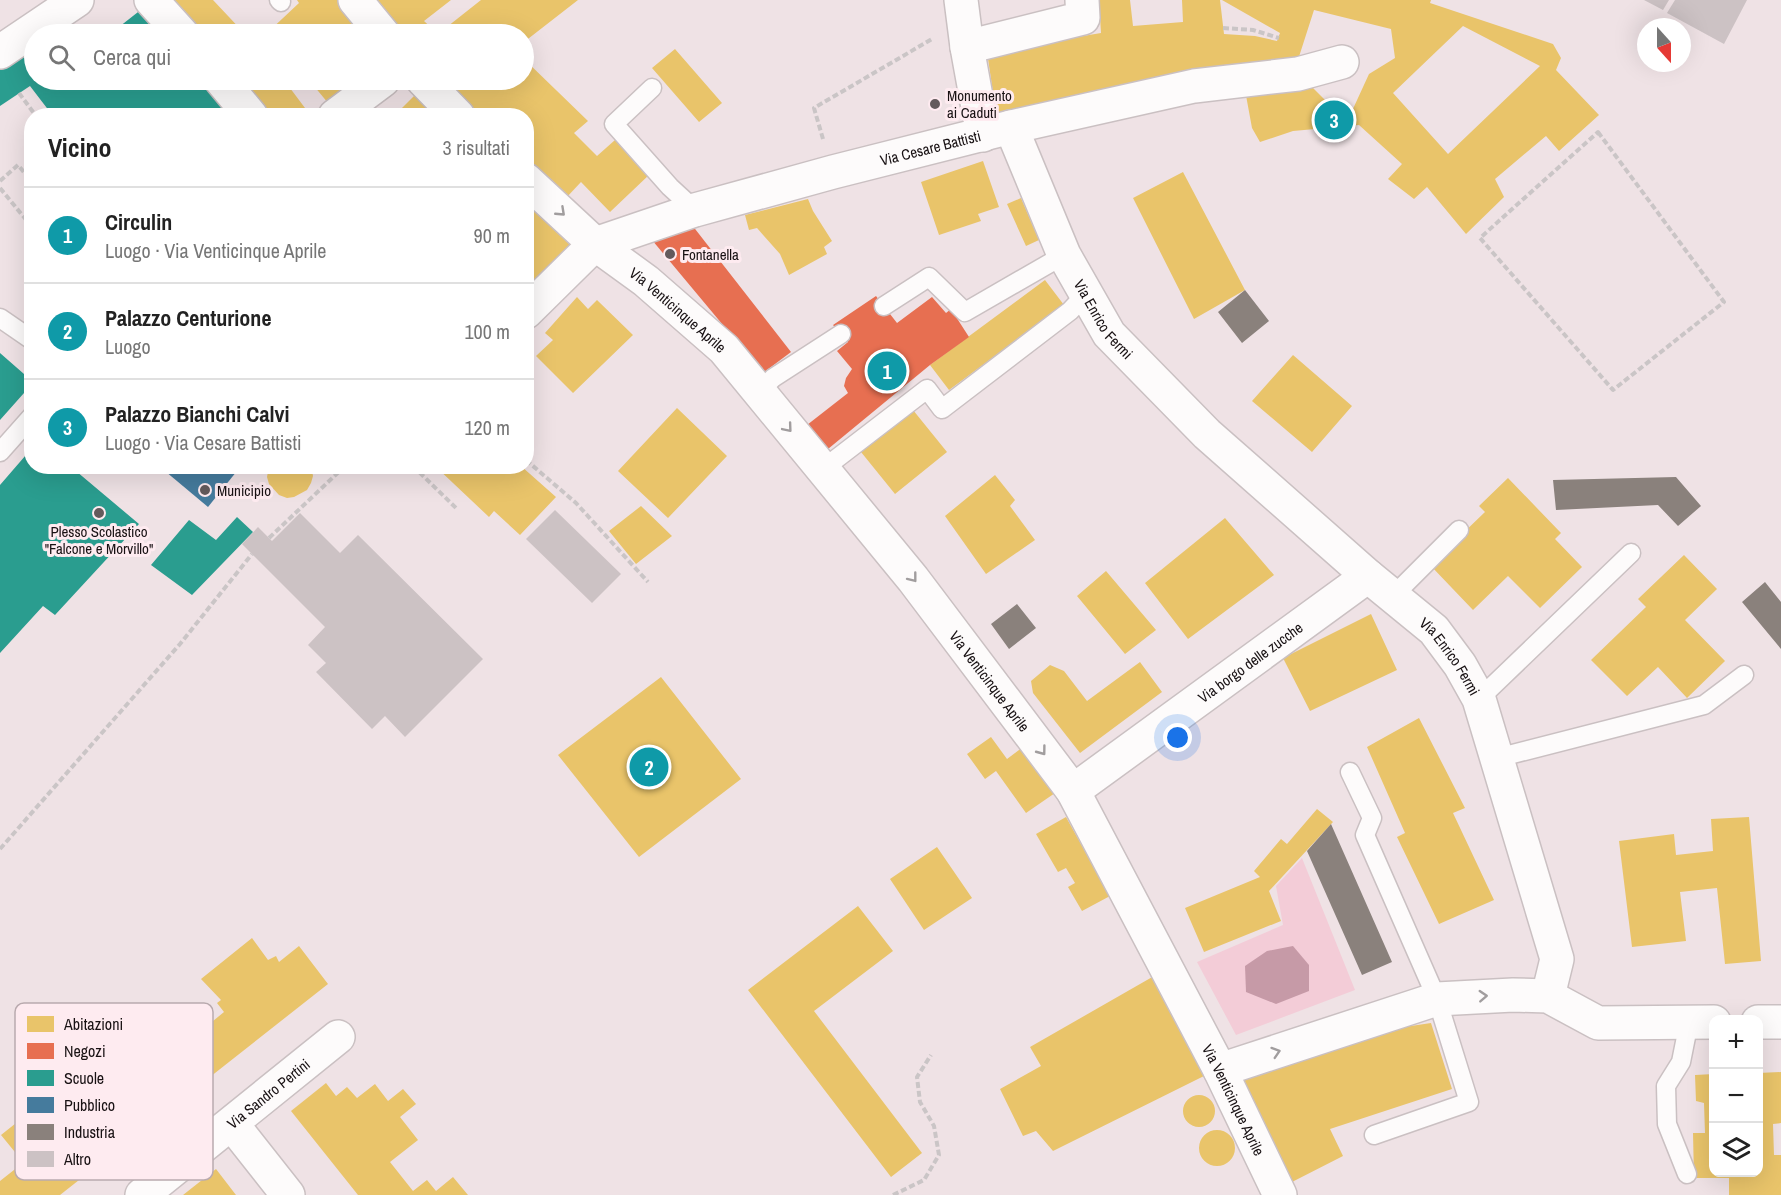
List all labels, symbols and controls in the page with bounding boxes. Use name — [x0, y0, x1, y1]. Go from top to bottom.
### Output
north arrow — [1637, 18, 1691, 72]
search box — [24, 24, 534, 90]
icon: search — [45, 41, 78, 74]
text: Cerca qui — [93, 42, 171, 72]
place label: Monumento ai Caduti — [947, 85, 1012, 123]
marker: Monumento ai Caduti — [928, 97, 942, 111]
pin: 3 — [1314, 98, 1354, 142]
street label: Via Cesare Battisti — [878, 125, 983, 170]
text: Vicino — [48, 130, 112, 165]
text: 3 risultati — [443, 134, 510, 161]
one-way arrow — [554, 205, 564, 216]
text: Circulin — [105, 207, 172, 237]
text: 1 — [63, 222, 72, 249]
text: 90 m — [474, 222, 510, 249]
text: Luogo · Via Venticinque Aprile — [105, 237, 326, 264]
place label: Fontanella — [682, 244, 739, 265]
marker: Fontanella — [663, 247, 677, 261]
street label: Via Venticinque Aprile — [625, 262, 731, 357]
street label: Via Enrico Fermi — [1069, 275, 1138, 363]
text: Palazzo Centurione — [105, 303, 271, 333]
text: 2 — [63, 318, 72, 345]
text: 100 m — [464, 318, 510, 345]
text: Luogo — [105, 333, 151, 360]
pin: 1 — [868, 348, 906, 394]
text: Palazzo Bianchi Calvi — [105, 399, 290, 429]
text: 3 — [63, 414, 72, 441]
text: 120 m — [464, 414, 510, 441]
one-way arrow — [781, 421, 792, 432]
text: Luogo · Via Cesare Battisti — [105, 429, 302, 456]
place label: Municipio — [217, 480, 271, 501]
marker: Municipio — [198, 483, 212, 497]
marker: Plesso Scolastico "Falcone e Morvillo" — [92, 506, 106, 520]
place label: Plesso Scolastico "Falcone e Morvillo" — [45, 521, 153, 559]
one-way arrow — [905, 571, 916, 582]
street label: Via Enrico Fermi — [1415, 612, 1485, 699]
street label: Via borgo delle zucche — [1193, 617, 1307, 707]
street label: Via Venticinque Aprile — [945, 626, 1035, 736]
your location — [1163, 723, 1192, 752]
pin: 2 — [630, 744, 668, 789]
one-way arrow — [1035, 744, 1046, 755]
one-way arrow — [1479, 990, 1488, 1003]
legend — [15, 1003, 213, 1180]
text: Abitazioni — [63, 1013, 123, 1035]
map controls — [1709, 1015, 1763, 1177]
button: + — [1709, 1015, 1763, 1069]
text: Negozi — [64, 1040, 106, 1062]
street label: Via Venticinque Aprile — [1198, 1040, 1270, 1159]
one-way arrow — [1270, 1047, 1281, 1059]
street label: Via Sandro Pertini — [222, 1053, 314, 1133]
text: Scuole — [64, 1067, 104, 1089]
button: − — [1709, 1069, 1763, 1123]
text: Pubblico — [64, 1094, 115, 1116]
text: Industria — [64, 1121, 116, 1143]
button: layers — [1709, 1123, 1763, 1177]
text: Altro — [63, 1148, 91, 1170]

